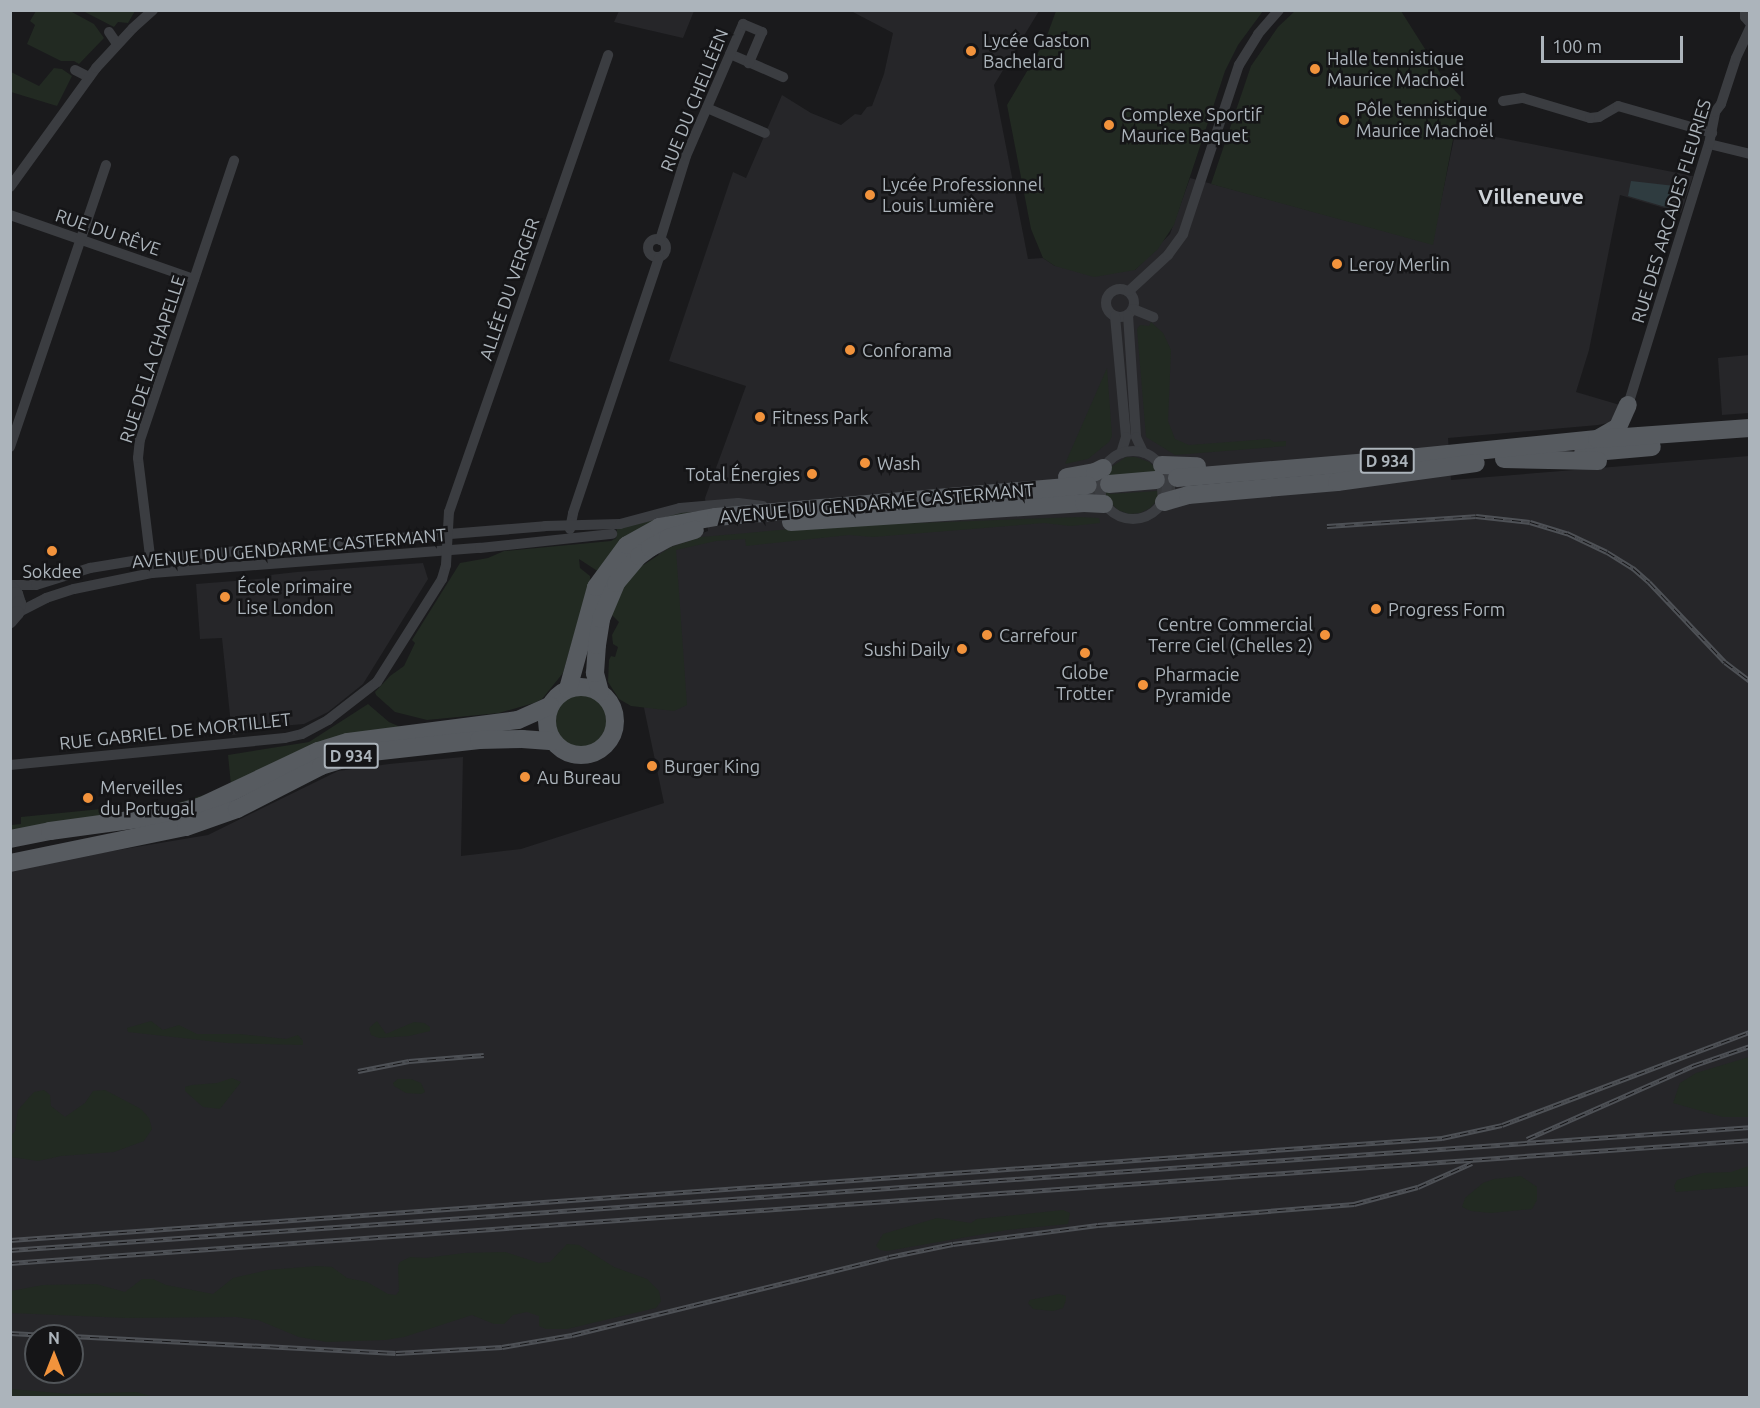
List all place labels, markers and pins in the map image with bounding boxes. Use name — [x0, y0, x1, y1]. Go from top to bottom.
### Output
place label: Lycée Gaston Bachelard — [983, 30, 1090, 72]
marker: Lycée Gaston Bachelard — [964, 44, 978, 58]
place label: Halle tennistique Maurice Machoël — [1327, 48, 1464, 90]
marker: Halle tennistique Maurice Machoël — [1308, 62, 1322, 76]
place label: Pôle tennistique Maurice Machoël — [1356, 99, 1493, 142]
place label: Complexe Sportif Maurice Baquet — [1121, 104, 1262, 146]
marker: Pôle tennistique Maurice Machoël — [1337, 113, 1351, 127]
marker: Complexe Sportif Maurice Baquet — [1102, 118, 1116, 132]
place label: Lycée Professionnel Louis Lumière — [882, 174, 1042, 216]
marker: Lycée Professionnel Louis Lumière — [863, 188, 877, 202]
place label: Leroy Merlin — [1349, 253, 1450, 275]
marker: Leroy Merlin — [1330, 257, 1344, 271]
place label: Conforama — [862, 339, 952, 361]
marker: Conforama — [843, 343, 857, 357]
place label: Fitness Park — [772, 406, 869, 428]
marker: Fitness Park — [753, 410, 767, 424]
place label: Wash — [877, 452, 921, 474]
marker: Wash — [858, 456, 872, 470]
place label: Total Énergies — [686, 463, 800, 485]
marker: Total Énergies — [805, 467, 819, 481]
marker: Sokdee — [45, 544, 59, 558]
place label: Sokdee — [22, 560, 82, 582]
place label: École primaire Lise London — [237, 576, 352, 618]
marker: École primaire Lise London — [218, 590, 232, 604]
place label: Progress Form — [1388, 598, 1505, 620]
marker: Progress Form — [1369, 602, 1383, 616]
place label: Centre Commercial Terre Ciel (Chelles 2) — [1148, 614, 1313, 656]
place label: Carrefour — [999, 624, 1077, 646]
marker: Carrefour — [980, 628, 994, 642]
marker: Centre Commercial Terre Ciel (Chelles 2) — [1318, 628, 1332, 642]
place label: Sushi Daily — [864, 638, 950, 660]
marker: Sushi Daily — [955, 642, 969, 656]
marker: Globe Trotter — [1078, 646, 1092, 660]
place label: Globe Trotter — [1056, 662, 1114, 704]
place label: Pharmacie Pyramide — [1155, 664, 1240, 706]
marker: Pharmacie Pyramide — [1136, 678, 1150, 692]
place label: Burger King — [664, 755, 760, 777]
marker: Burger King — [645, 759, 659, 773]
place label: Au Bureau — [537, 766, 621, 788]
marker: Au Bureau — [518, 770, 532, 784]
place label: Merveilles du Portugal — [100, 777, 195, 820]
marker: Merveilles du Portugal — [81, 791, 95, 805]

